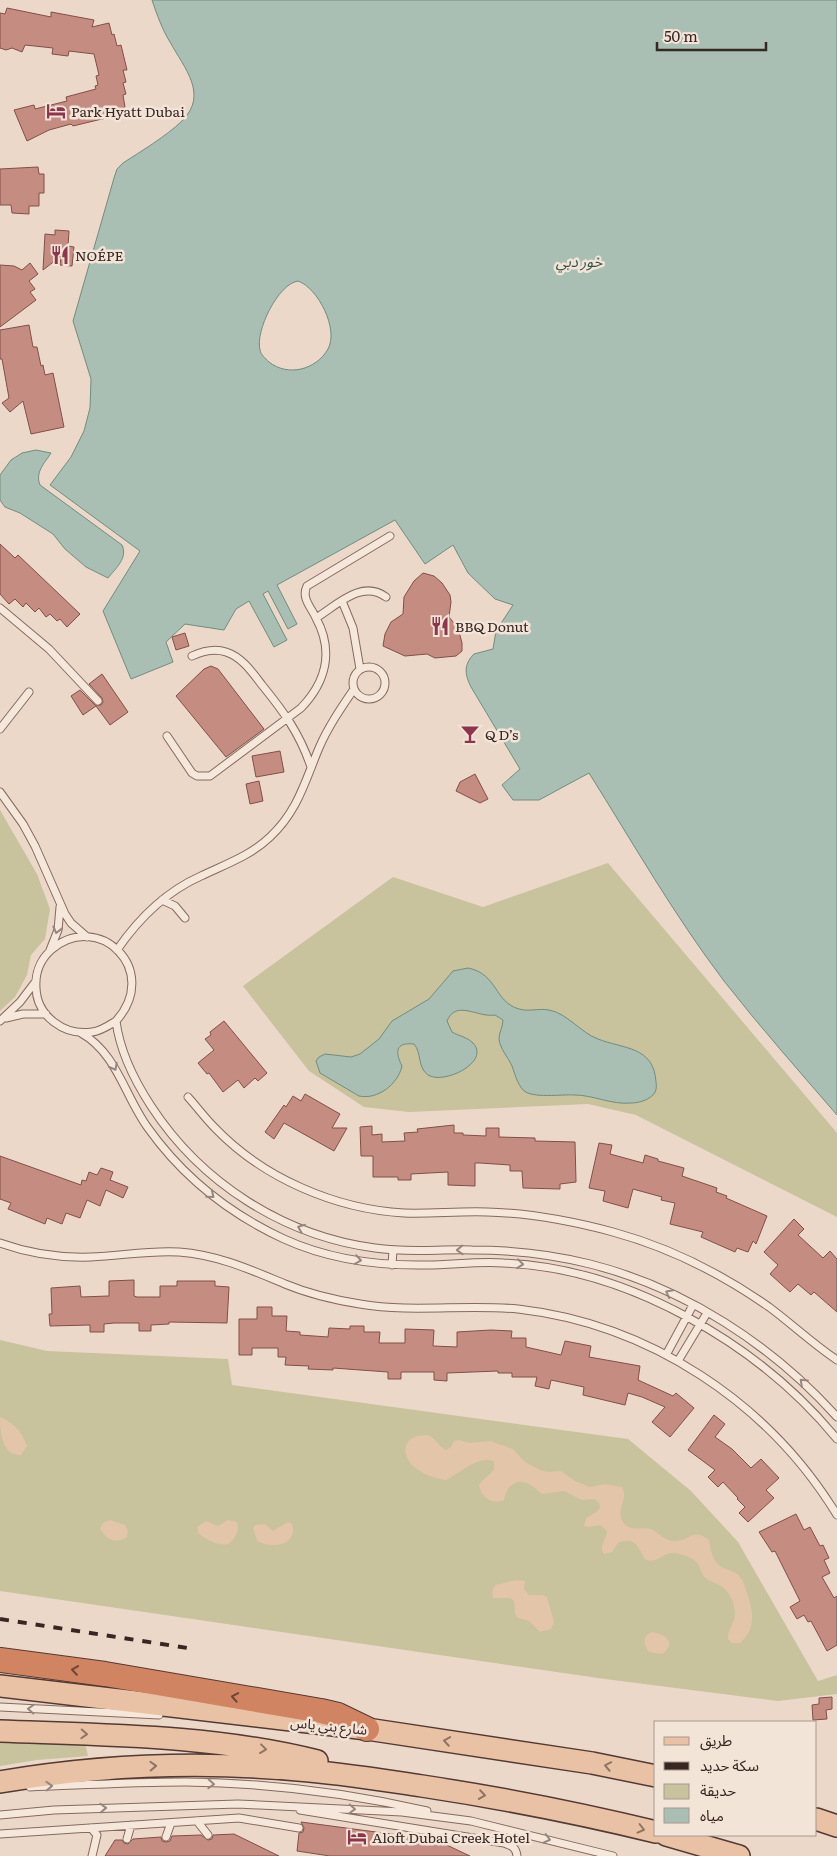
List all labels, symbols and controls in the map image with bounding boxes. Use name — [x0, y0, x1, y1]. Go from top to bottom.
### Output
scale bar — [657, 20, 766, 52]
text: 50 m — [664, 24, 698, 47]
hotel icon: Park Hyatt Dubai — [45, 100, 67, 122]
place label: Park Hyatt Dubai — [71, 101, 185, 121]
restaurant icon: NOÉPE — [49, 244, 71, 266]
place label: NOÉPE — [75, 245, 124, 265]
water label: خور دبي — [556, 249, 602, 273]
restaurant icon: BBQ Donut — [429, 615, 451, 637]
place label: BBQ Donut — [455, 616, 529, 636]
bar icon: Q D’s — [459, 723, 481, 745]
place label: Q D’s — [485, 724, 518, 744]
one-way arrow — [52, 925, 63, 934]
one-way arrow — [108, 1062, 118, 1071]
one-way arrow — [206, 1189, 215, 1198]
one-way arrow — [297, 1224, 305, 1234]
one-way arrow — [456, 1245, 464, 1255]
one-way arrow — [354, 1255, 363, 1265]
one-way arrow — [516, 1258, 524, 1269]
one-way arrow — [665, 1289, 674, 1299]
one-way arrow — [800, 1379, 809, 1388]
one-way arrow — [71, 1665, 79, 1676]
one-way arrow — [231, 1692, 240, 1702]
one-way arrow — [27, 1704, 34, 1714]
street label: شارع بني ياس — [289, 1711, 368, 1741]
legend — [654, 1721, 817, 1836]
text: طريق — [700, 1728, 732, 1751]
one-way arrow — [80, 1729, 88, 1740]
one-way arrow — [443, 1736, 451, 1747]
one-way arrow — [259, 1743, 267, 1754]
text: سكة حديد — [700, 1753, 759, 1776]
one-way arrow — [149, 1761, 157, 1771]
one-way arrow — [604, 1762, 612, 1772]
one-way arrow — [207, 1778, 215, 1789]
text: حديقة — [700, 1778, 736, 1801]
one-way arrow — [45, 1781, 53, 1792]
one-way arrow — [479, 1789, 487, 1800]
one-way arrow — [99, 1803, 107, 1814]
text: مياه — [700, 1803, 724, 1826]
one-way arrow — [349, 1804, 357, 1815]
one-way arrow — [637, 1823, 645, 1833]
hotel icon: Aloft Dubai Creek Hotel — [346, 1826, 368, 1848]
place label: Aloft Dubai Creek Hotel — [372, 1827, 530, 1847]
one-way arrow — [543, 1833, 552, 1844]

